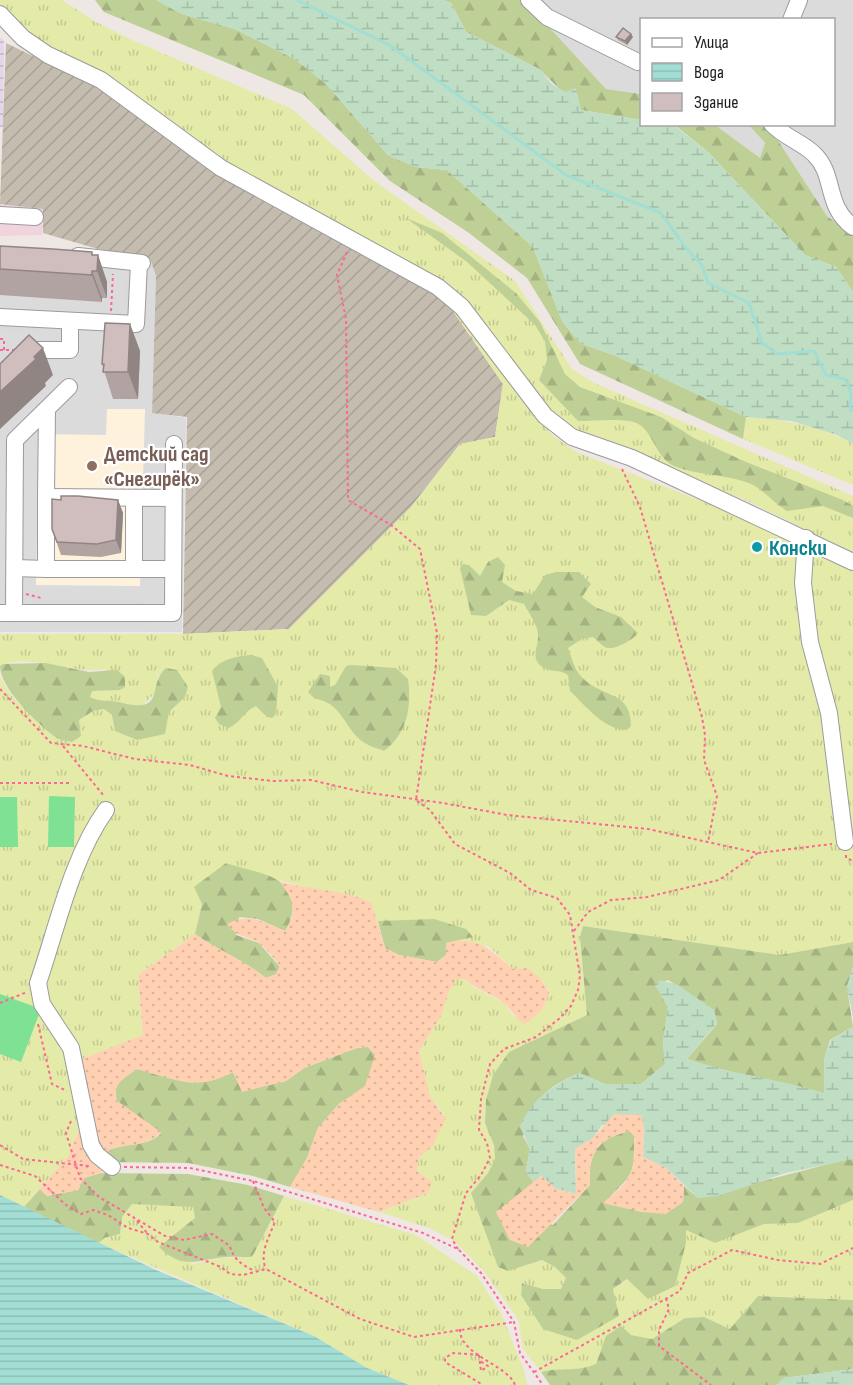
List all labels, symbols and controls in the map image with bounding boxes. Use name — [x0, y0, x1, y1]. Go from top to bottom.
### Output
legend — [640, 18, 835, 126]
text: Улица — [694, 32, 729, 53]
text: Вода — [694, 62, 724, 83]
text: Здание — [694, 92, 739, 113]
place label: Детский сад «Снегирёк» — [104, 441, 208, 493]
marker: Детский сад «Снегирёк» — [85, 459, 99, 473]
place label: Конски — [769, 535, 827, 562]
marker: Конски — [750, 540, 764, 554]

